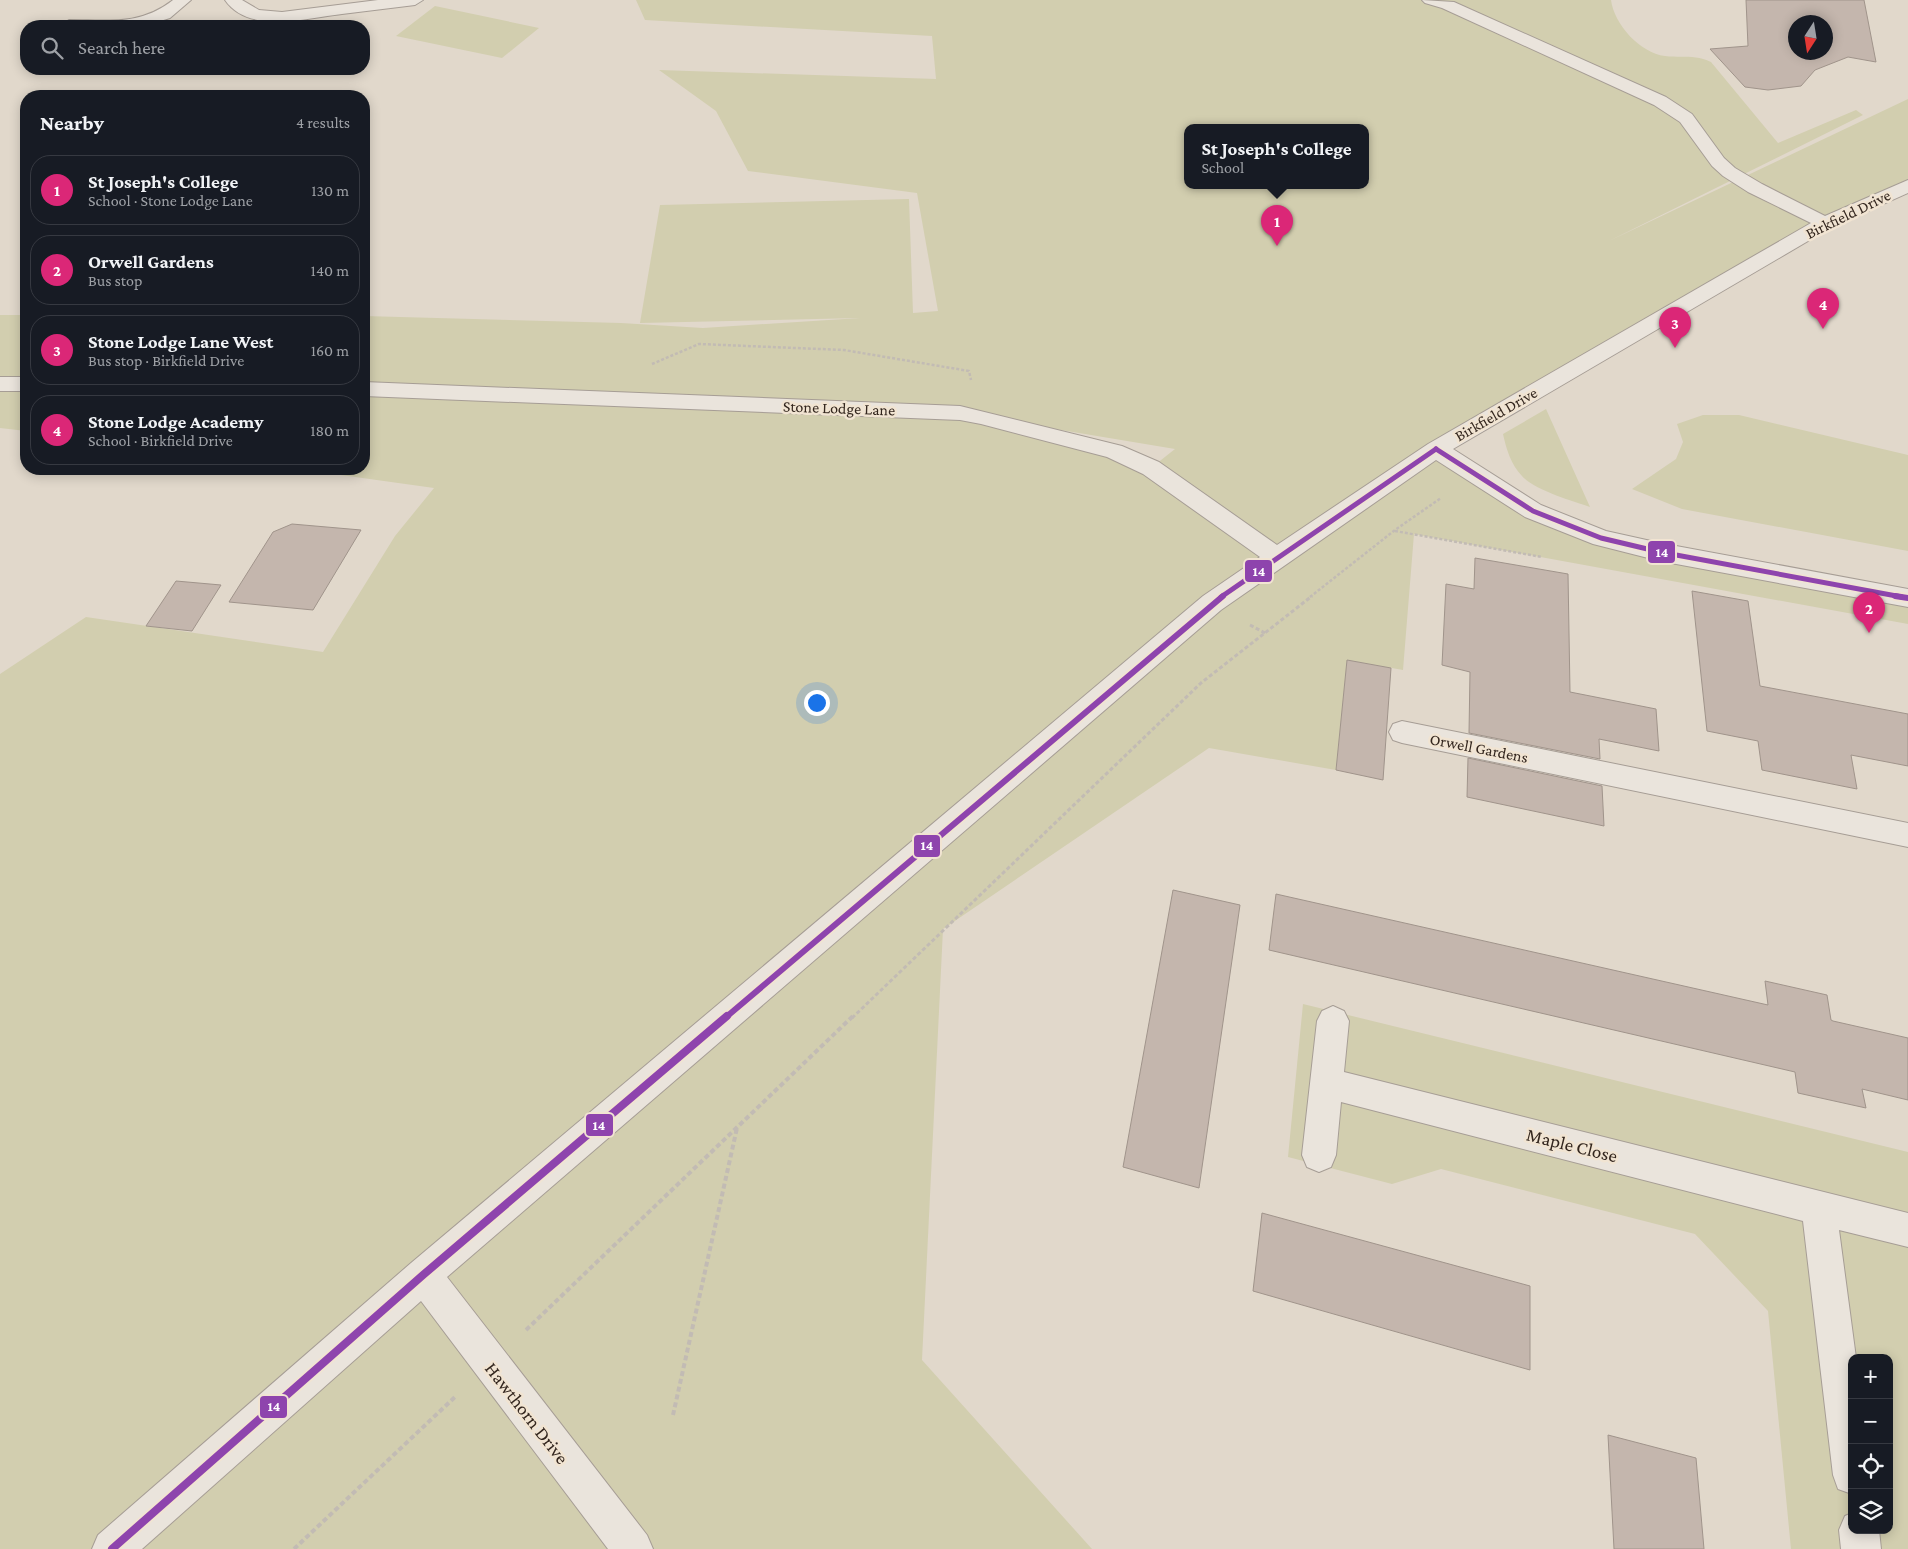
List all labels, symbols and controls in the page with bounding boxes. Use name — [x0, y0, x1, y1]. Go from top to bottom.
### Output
north arrow — [1788, 15, 1833, 60]
search box — [20, 20, 370, 75]
icon: search — [38, 34, 66, 62]
text: Search here — [78, 37, 165, 58]
text: Nearby — [40, 111, 104, 135]
text: 4 results — [296, 114, 350, 131]
popup — [1184, 124, 1369, 189]
text: St Joseph's College — [1201, 138, 1352, 159]
text: School — [1201, 159, 1244, 176]
text: St Joseph's College — [88, 171, 238, 192]
text: 1 — [54, 182, 60, 199]
text: 130 m — [311, 182, 349, 199]
street label: Birkfield Drive — [1803, 186, 1893, 242]
text: School · Stone Lodge Lane — [88, 192, 253, 209]
pin: 1 — [1261, 205, 1293, 246]
text: Orwell Gardens — [88, 251, 214, 272]
text: 2 — [53, 262, 61, 279]
text: 140 m — [311, 262, 349, 279]
text: Bus stop — [88, 272, 142, 289]
pin: 4 — [1807, 288, 1839, 329]
pin: 3 — [1659, 307, 1691, 348]
text: Stone Lodge Lane West — [88, 331, 273, 352]
text: 3 — [53, 342, 61, 359]
text: 160 m — [311, 342, 349, 359]
text: Bus stop · Birkfield Drive — [88, 352, 244, 369]
street label: Birkfield Drive — [1452, 384, 1540, 444]
street label: Stone Lodge Lane — [783, 398, 895, 419]
text: Stone Lodge Academy — [88, 411, 263, 432]
text: 4 — [53, 422, 61, 439]
text: 180 m — [310, 422, 349, 439]
text: School · Birkfield Drive — [88, 432, 233, 449]
line badge: 14 — [1647, 540, 1676, 564]
text: 14 — [1656, 544, 1669, 560]
line badge: 14 — [1244, 559, 1273, 583]
text: 14 — [1253, 563, 1266, 579]
pin: 2 — [1853, 592, 1885, 633]
your location — [804, 690, 830, 716]
street label: Orwell Gardens — [1428, 730, 1530, 766]
line badge: 14 — [913, 834, 941, 858]
text: 14 — [921, 837, 934, 853]
line badge: 14 — [585, 1113, 614, 1137]
text: 14 — [593, 1117, 606, 1133]
street label: Maple Close — [1524, 1124, 1620, 1166]
map controls — [1848, 1354, 1893, 1534]
button: + — [1848, 1354, 1893, 1399]
street label: Hawthorn Drive — [481, 1358, 573, 1468]
line badge: 14 — [259, 1395, 288, 1419]
text: 14 — [268, 1398, 281, 1414]
button: − — [1848, 1399, 1893, 1444]
button: locate — [1848, 1444, 1893, 1489]
button: layers — [1848, 1489, 1893, 1534]

